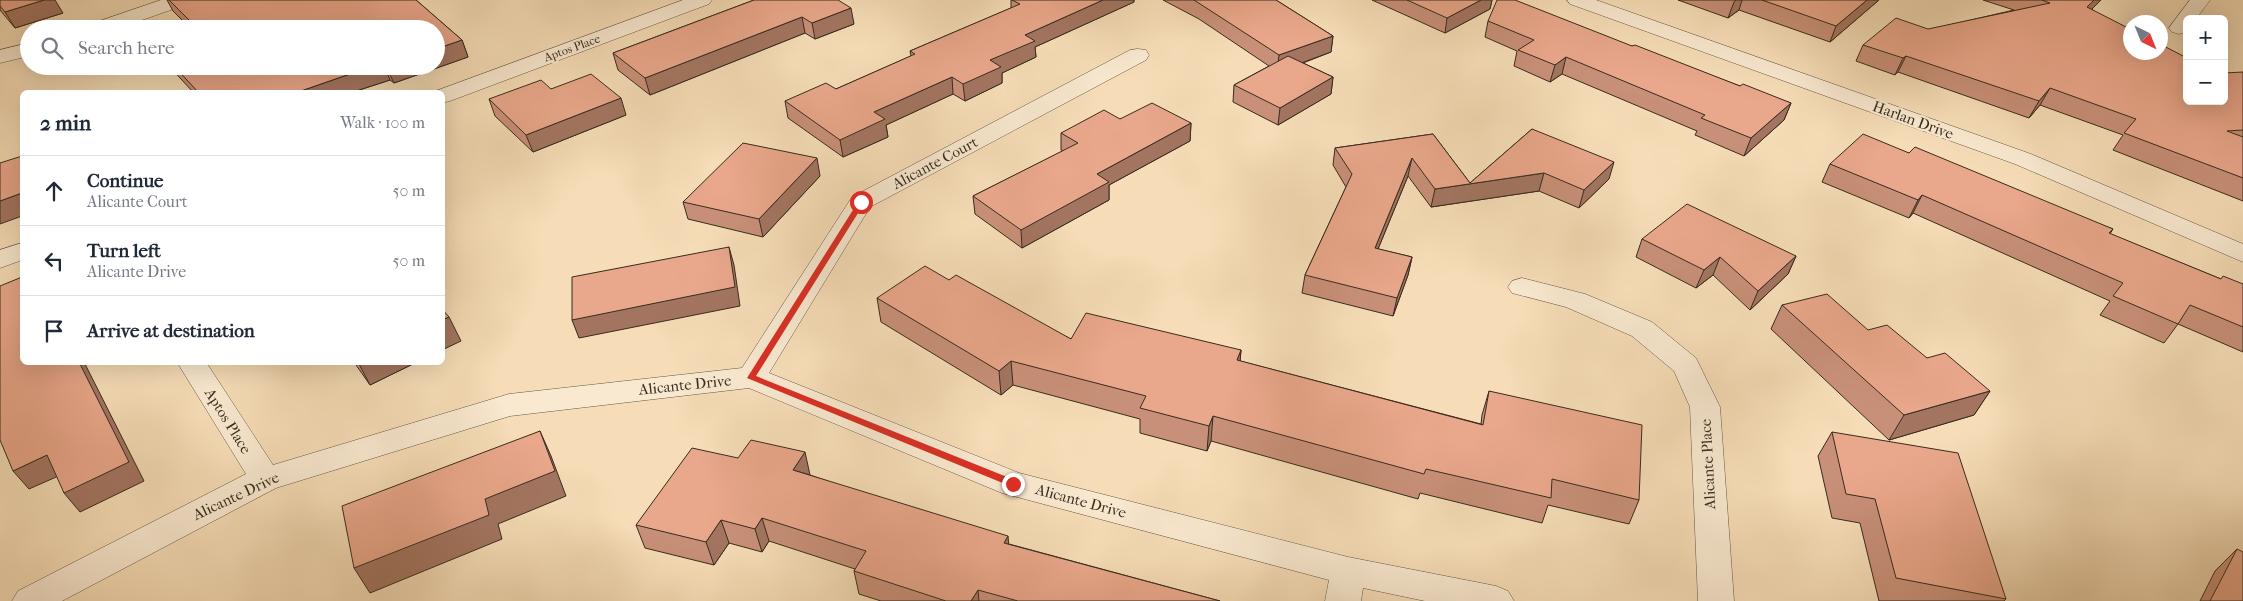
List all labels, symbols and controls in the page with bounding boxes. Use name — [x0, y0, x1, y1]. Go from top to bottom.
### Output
north arrow — [2123, 15, 2168, 60]
map controls — [2183, 15, 2228, 105]
button: + — [2183, 15, 2228, 60]
search box — [20, 20, 445, 75]
street label: Aptos Place — [541, 31, 602, 65]
icon: search — [38, 34, 66, 62]
text: Search here — [78, 37, 174, 59]
button: − — [2183, 60, 2228, 105]
street label: Harlan Drive — [1870, 97, 1956, 143]
text: 2 min — [40, 111, 91, 135]
text: Walk · 100 m — [340, 113, 425, 132]
street label: Alicante Court — [888, 133, 981, 194]
text: Continue — [87, 170, 163, 192]
icon: ahead — [40, 177, 68, 205]
text: 50 m — [393, 181, 425, 200]
route start — [850, 191, 873, 214]
text: Alicante Court — [87, 192, 188, 211]
text: Turn left — [87, 240, 161, 262]
icon: left — [40, 247, 68, 275]
text: 50 m — [393, 251, 425, 270]
text: Alicante Drive — [87, 262, 186, 281]
icon: arrive — [40, 317, 68, 345]
text: Arrive at destination — [87, 320, 255, 342]
street label: Alicante Drive — [637, 371, 733, 399]
street label: Aptos Place — [200, 384, 255, 458]
street label: Alicante Place — [1697, 418, 1719, 511]
street label: Alicante Drive — [189, 468, 282, 524]
route end — [1002, 473, 1025, 496]
street label: Alicante Drive — [1033, 480, 1129, 522]

